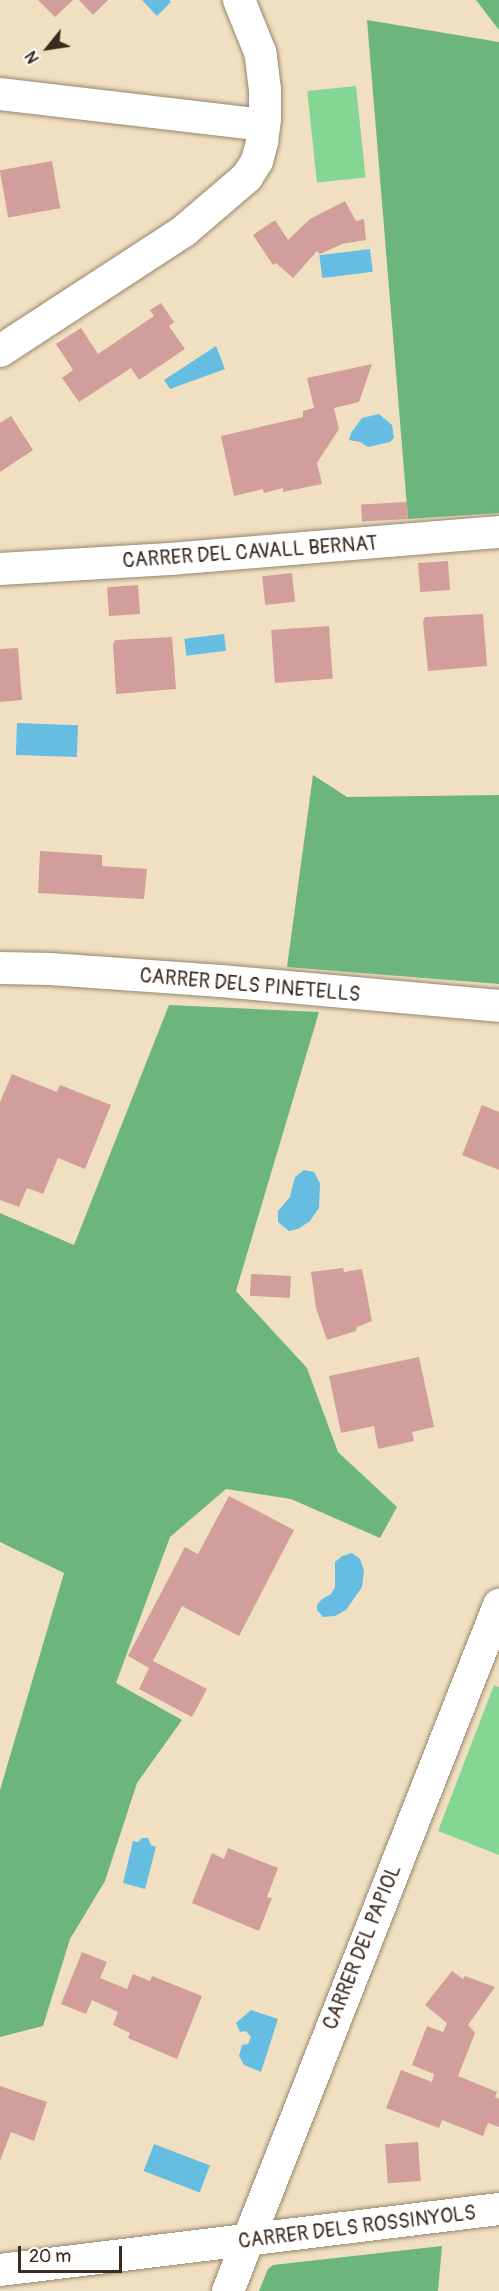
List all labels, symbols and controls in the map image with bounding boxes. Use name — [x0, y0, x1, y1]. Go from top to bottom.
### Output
north arrow — [18, 18, 78, 78]
text: N — [21, 47, 44, 67]
street label: CARRER DEL CAVALL BERNAT — [122, 531, 378, 573]
street label: CARRER DELS PINETELLS — [139, 963, 361, 1007]
street label: CARRER DEL PAPIOL — [318, 1861, 406, 2033]
street label: CARRER DELS ROSSINYOLS — [237, 2201, 477, 2253]
scale bar — [21, 2234, 124, 2272]
text: 20 m — [29, 2245, 71, 2268]

